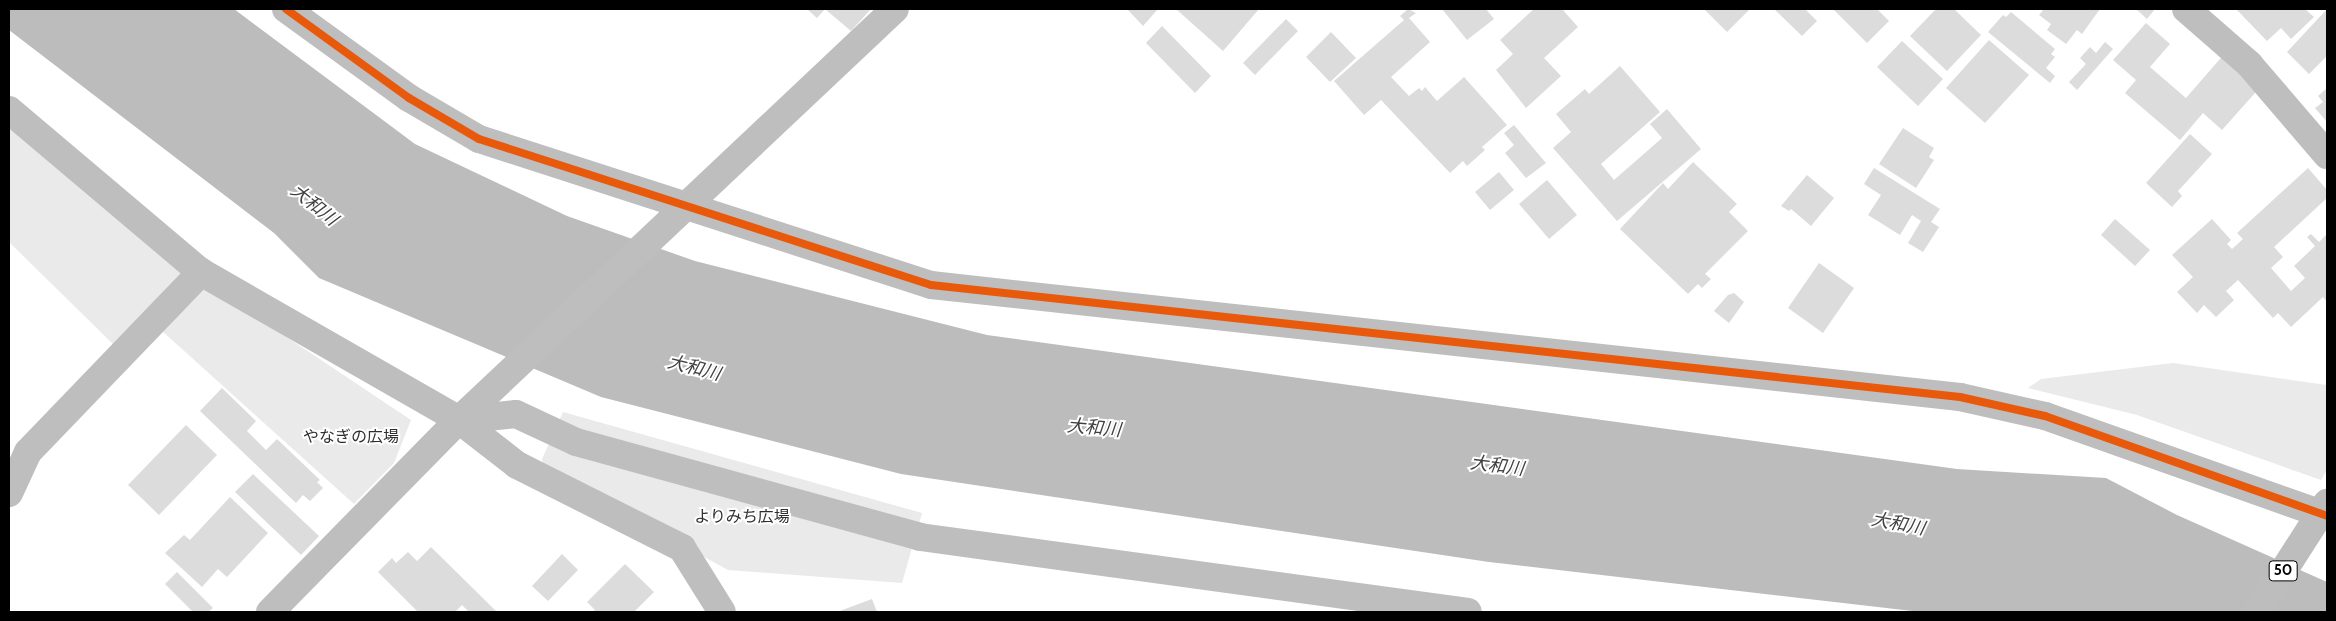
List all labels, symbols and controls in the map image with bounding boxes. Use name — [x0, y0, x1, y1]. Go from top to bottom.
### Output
water label: 大和川 — [286, 180, 342, 230]
water label: 大和川 — [665, 351, 723, 385]
water label: 大和川 — [1066, 415, 1122, 441]
park label: やなぎの広場 — [303, 427, 399, 447]
water label: 大和川 — [1469, 452, 1525, 480]
park label: よりみち広場 — [694, 507, 790, 527]
water label: 大和川 — [1869, 508, 1927, 540]
road number: 50 — [2268, 558, 2298, 584]

